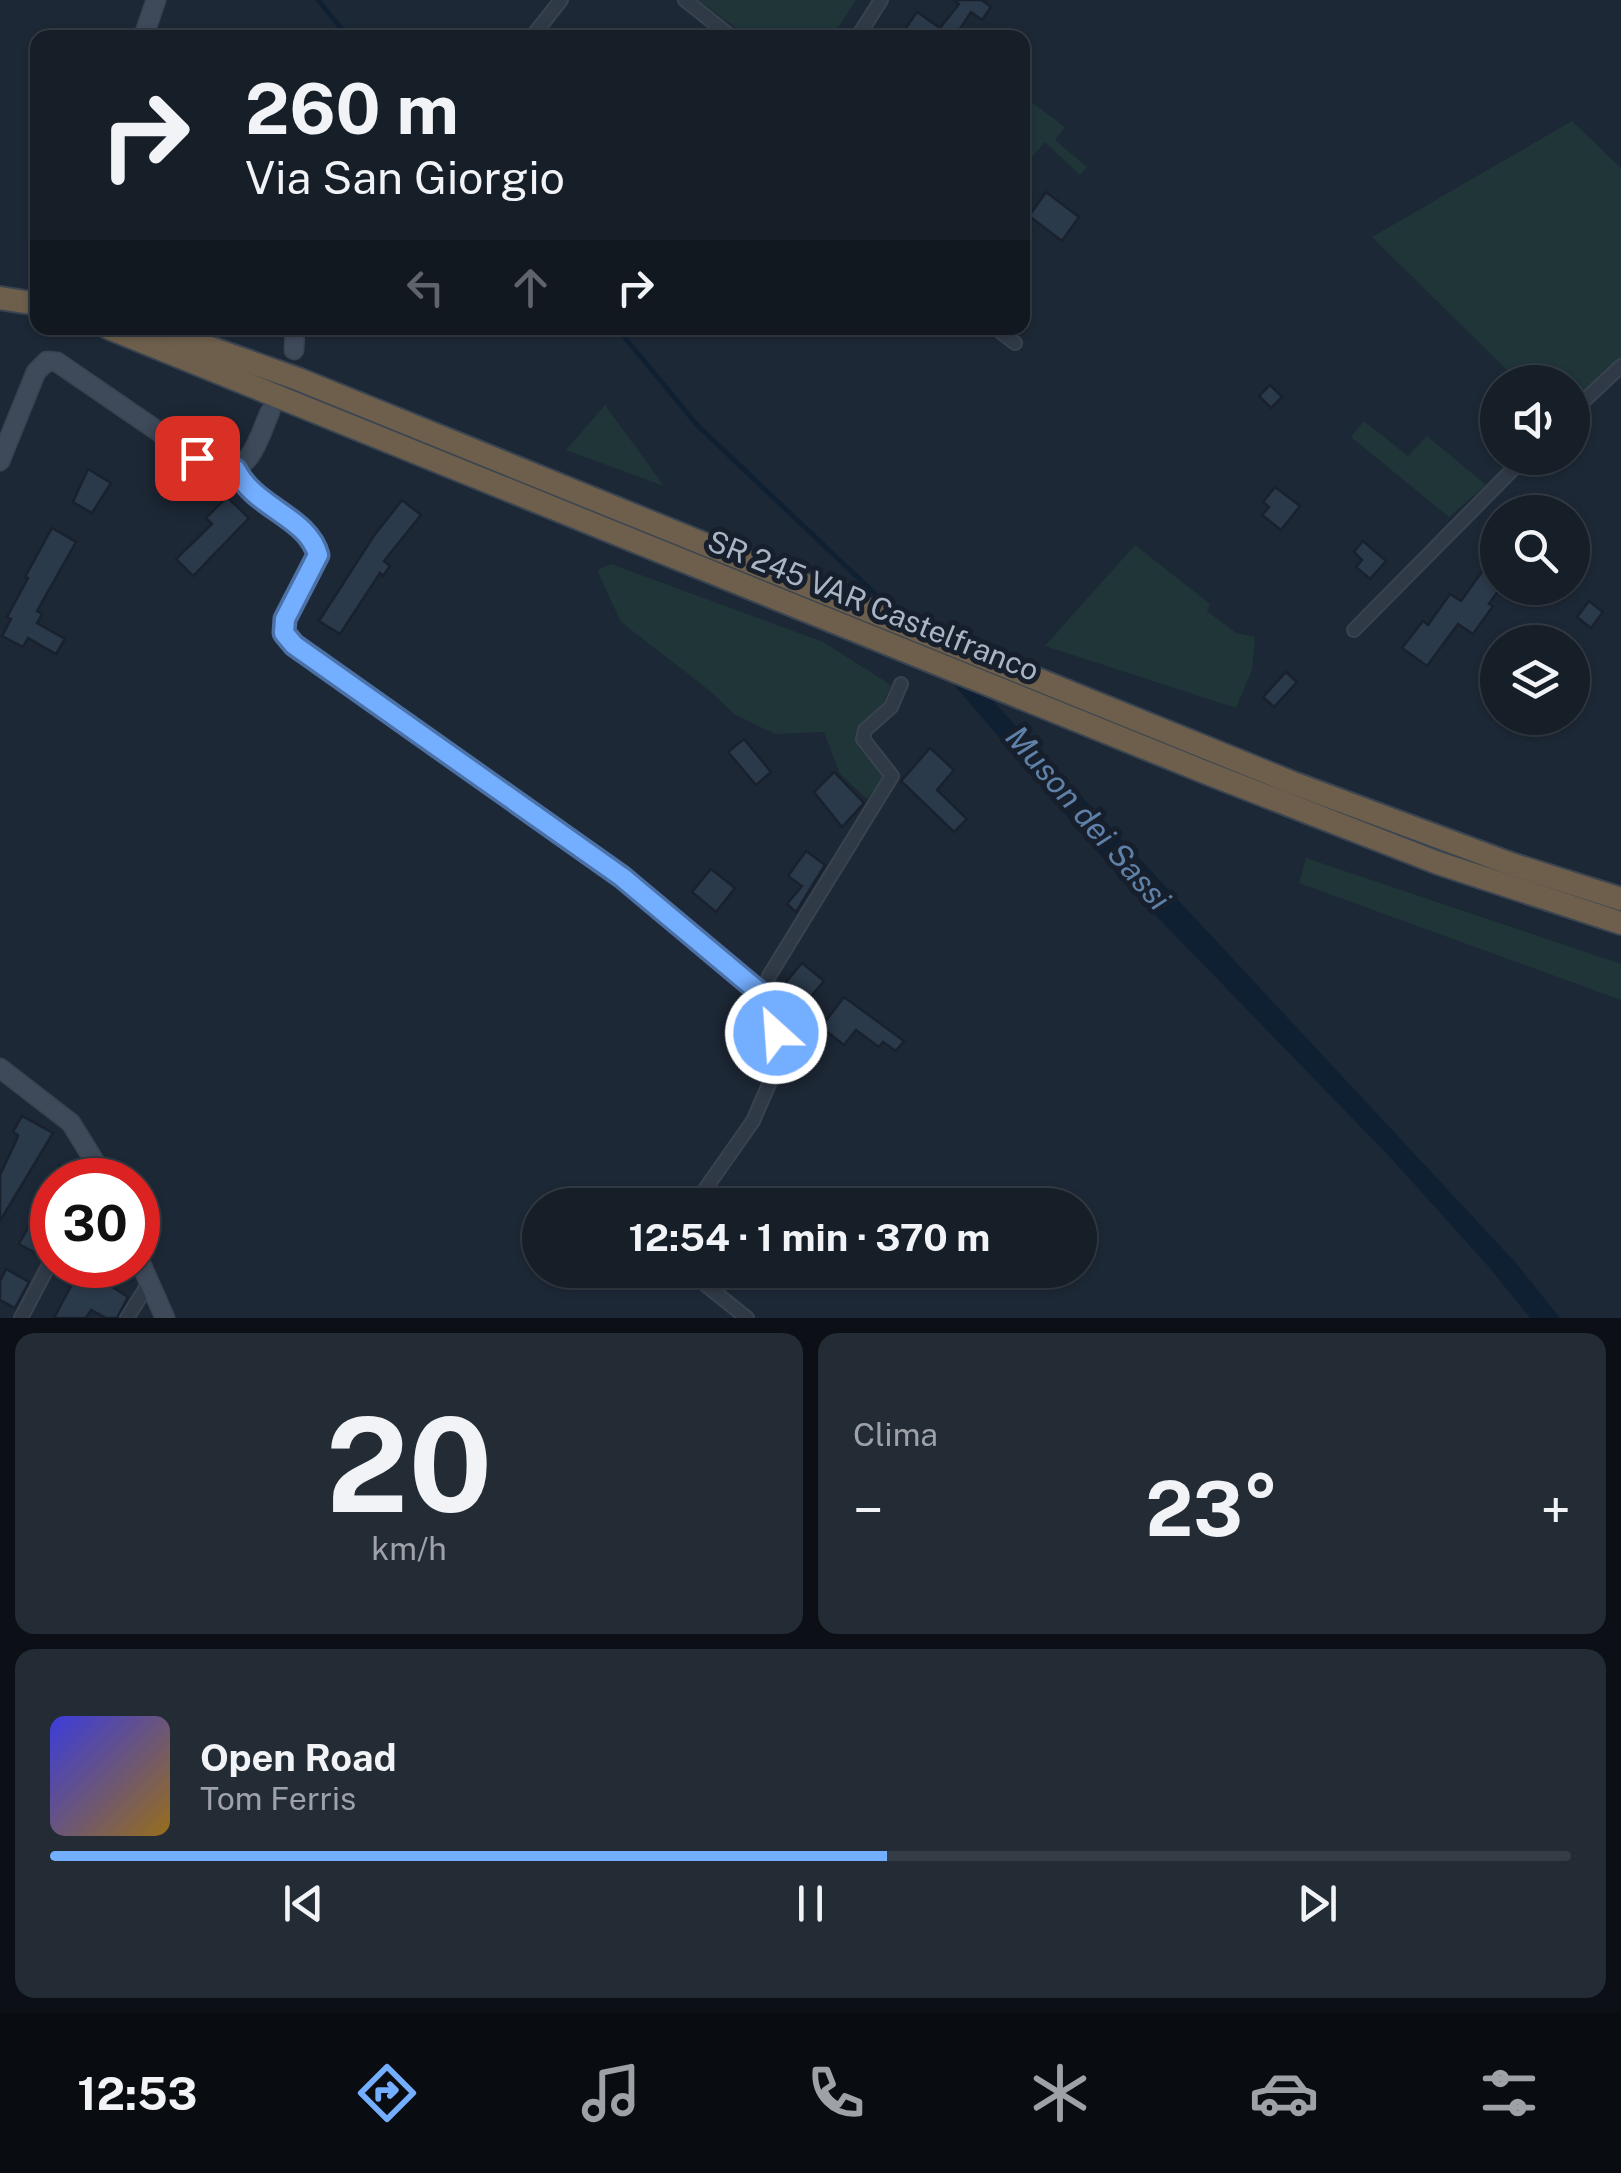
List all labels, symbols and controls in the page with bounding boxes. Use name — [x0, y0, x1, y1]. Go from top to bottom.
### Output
text: 260 m — [245, 67, 459, 150]
icon: right — [80, 70, 210, 200]
text: Via San Giorgio — [245, 151, 565, 204]
icon: left — [398, 260, 453, 315]
icon: ahead — [503, 260, 558, 315]
icon: right — [608, 260, 663, 315]
map controls — [1480, 365, 1590, 735]
button: sound — [1480, 365, 1590, 475]
pin — [155, 416, 240, 501]
icon: arrive — [170, 431, 225, 486]
button: search — [1480, 495, 1590, 605]
street label: SR 245 VAR Castelfranco — [702, 522, 1044, 688]
button: layers — [1480, 625, 1590, 735]
water label: Muson dei Sassi — [998, 718, 1178, 917]
position arrow — [724, 981, 828, 1085]
speed limit sign: 30 — [30, 1158, 160, 1288]
text: 12:54 · 1 min · 370 m — [629, 1215, 990, 1260]
text: 20 — [326, 1389, 492, 1541]
text: Clima — [853, 1416, 938, 1453]
text: 23° — [1145, 1465, 1279, 1553]
text: − — [853, 1478, 884, 1542]
text: + — [1541, 1478, 1571, 1542]
text: km/h — [371, 1530, 447, 1567]
text: Open Road — [200, 1735, 397, 1780]
text: Tom Ferris — [200, 1780, 356, 1817]
icon: previous — [276, 1876, 331, 1931]
icon: pause — [783, 1876, 838, 1931]
icon: next — [1290, 1876, 1345, 1931]
icon: directions — [352, 2058, 422, 2128]
icon: music — [576, 2058, 646, 2128]
icon: phone — [801, 2058, 871, 2128]
icon: climate — [1025, 2058, 1095, 2128]
icon: car — [1249, 2058, 1319, 2128]
icon: filters — [1474, 2058, 1544, 2128]
text: 12:53 — [77, 2067, 197, 2120]

